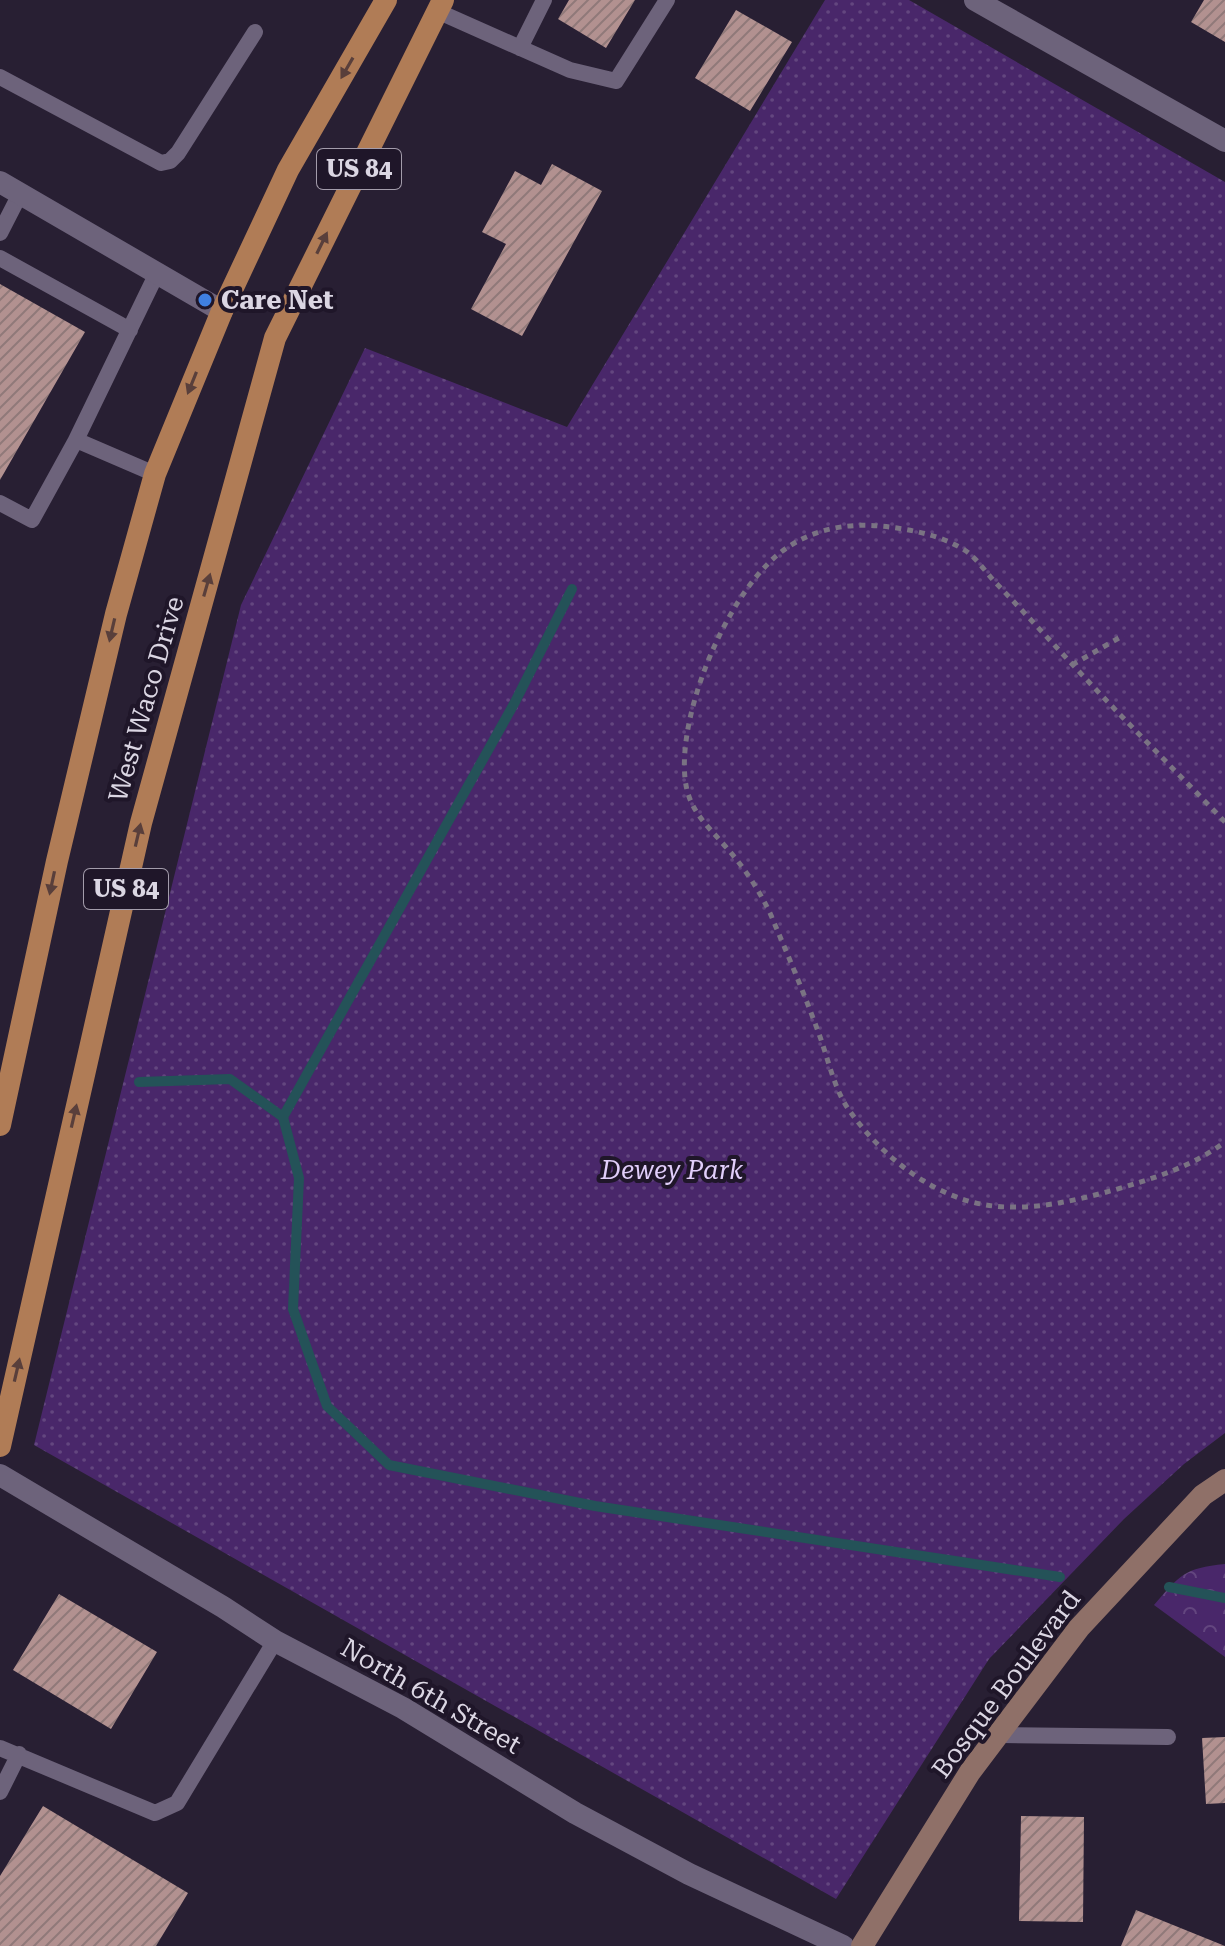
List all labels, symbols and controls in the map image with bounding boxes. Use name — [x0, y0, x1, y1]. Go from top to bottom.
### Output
one-way arrow — [340, 56, 354, 79]
road number: US 84 — [317, 149, 401, 189]
one-way arrow — [315, 231, 329, 255]
place label: Care Net — [221, 285, 334, 315]
marker: Care Net — [196, 291, 214, 309]
one-way arrow — [186, 371, 199, 395]
one-way arrow — [201, 572, 213, 597]
street label: West Waco Drive — [102, 593, 190, 805]
one-way arrow — [105, 618, 118, 643]
one-way arrow — [132, 823, 145, 848]
road number: US 84 — [84, 869, 168, 909]
one-way arrow — [45, 871, 58, 896]
one-way arrow — [68, 1104, 81, 1129]
park label: Dewey Park — [600, 1155, 744, 1185]
one-way arrow — [11, 1357, 24, 1382]
street label: Bosque Boulevard — [926, 1584, 1086, 1784]
street label: North 6th Street — [336, 1632, 527, 1760]

